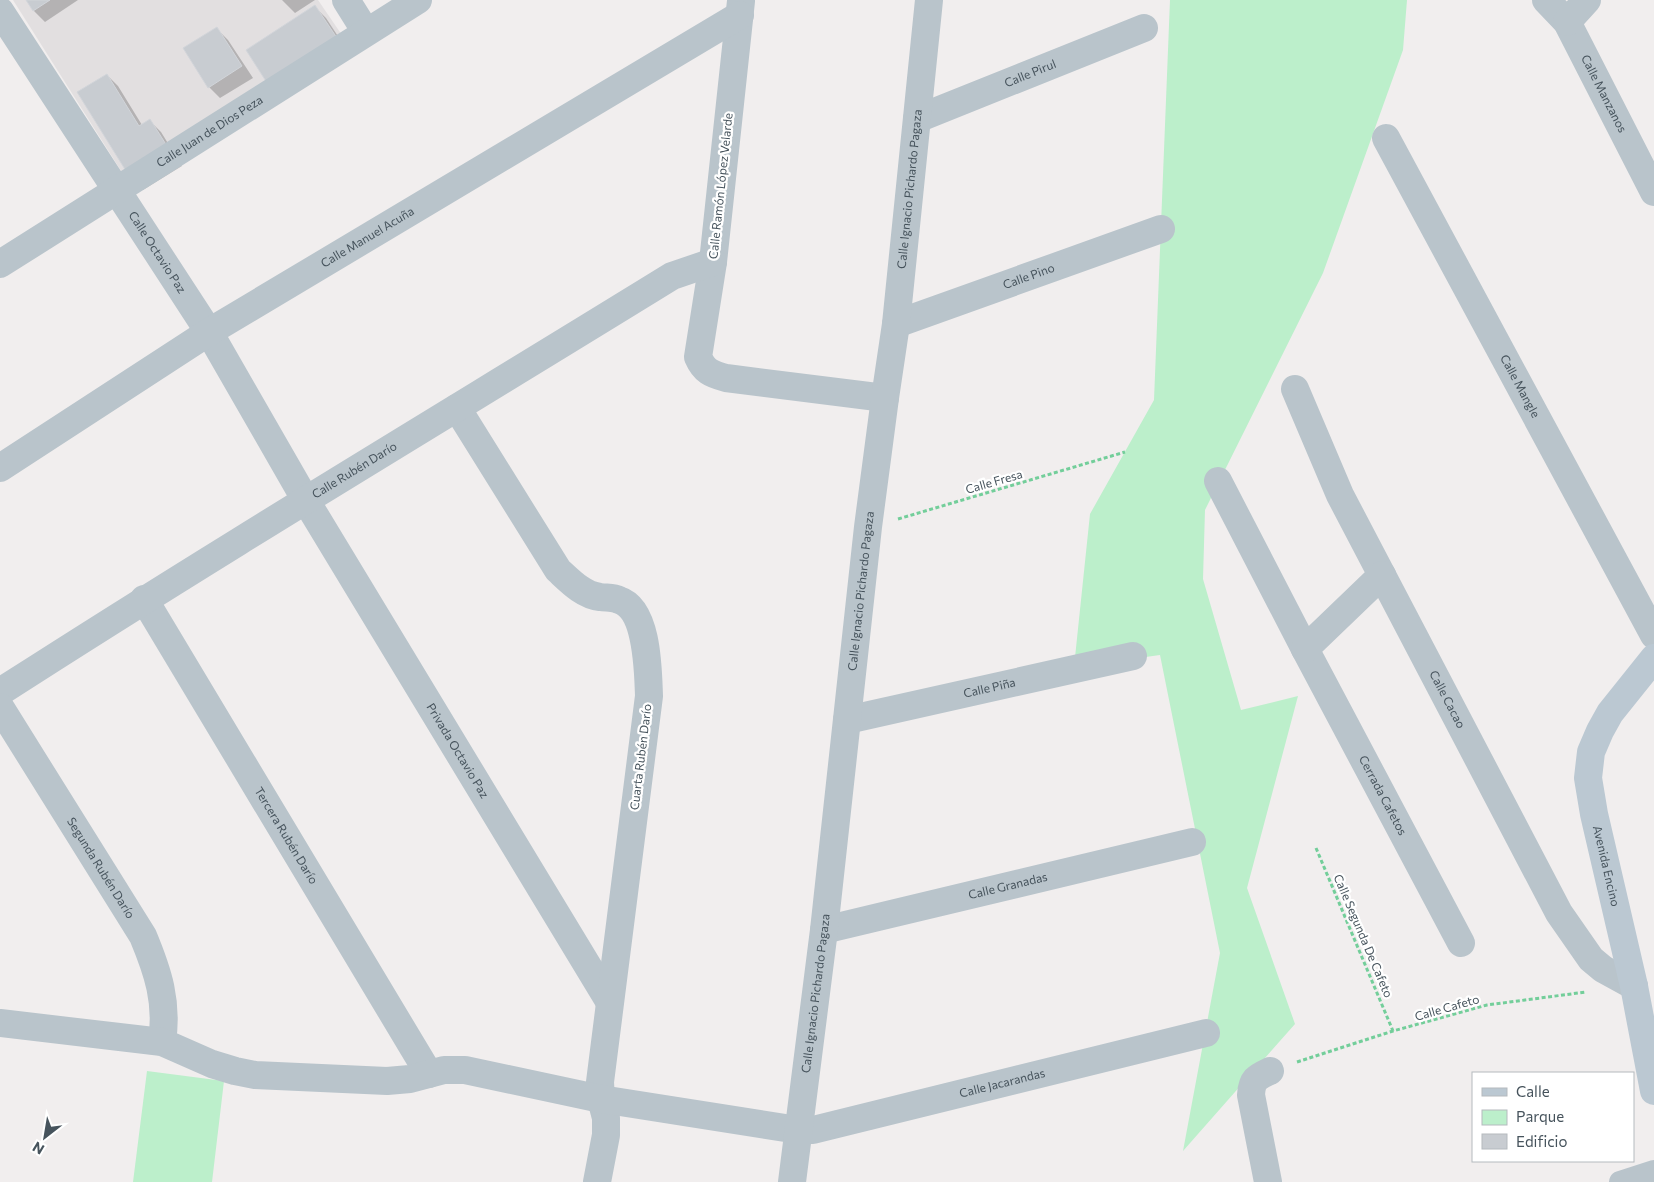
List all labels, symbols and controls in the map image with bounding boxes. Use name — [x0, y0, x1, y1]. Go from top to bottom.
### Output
street label: Calle Manzanos — [1579, 52, 1630, 135]
street label: Calle Pirul — [1002, 56, 1058, 89]
street label: Calle Juan de Dios Peza — [153, 92, 265, 170]
street label: Calle Ignacio Pichardo Pagaza — [894, 108, 924, 269]
street label: Calle Ramón López Velarde — [705, 112, 735, 260]
street label: Calle Manuel Acuña — [318, 203, 416, 270]
street label: Calle Octavio Paz — [126, 208, 190, 295]
street label: Calle Pino — [1001, 260, 1056, 291]
street label: Calle Mangle — [1498, 352, 1543, 420]
street label: Calle Rubén Darío — [309, 438, 399, 501]
street label: Calle Fresa — [964, 466, 1024, 496]
street label: Calle Ignacio Pichardo Pagaza — [844, 510, 876, 671]
street label: Calle Cacao — [1427, 668, 1469, 730]
street label: Calle Piña — [962, 675, 1017, 700]
street label: Privada Octavio Paz — [424, 700, 492, 800]
street label: Cuarta Rubén Darío — [627, 703, 653, 811]
street label: Cerrada Cafetos — [1357, 753, 1411, 837]
street label: Tercera Rubén Darío — [252, 784, 321, 886]
street label: Segunda Rubén Darío — [65, 814, 138, 921]
street label: Avenida Encino — [1591, 824, 1623, 908]
street label: Calle Granadas — [967, 869, 1049, 901]
street label: Calle Segunda De Cafeto — [1332, 872, 1396, 999]
street label: Calle Ignacio Pichardo Pagaza — [798, 913, 832, 1074]
street label: Calle Cafeto — [1413, 991, 1481, 1023]
street label: Calle Jacarandas — [958, 1065, 1046, 1100]
legend — [1472, 1072, 1634, 1162]
text: Calle — [1516, 1082, 1550, 1100]
text: Parque — [1516, 1107, 1564, 1125]
north arrow — [20, 1112, 70, 1162]
text: Edificio — [1516, 1132, 1567, 1150]
text: N — [29, 1139, 47, 1159]

